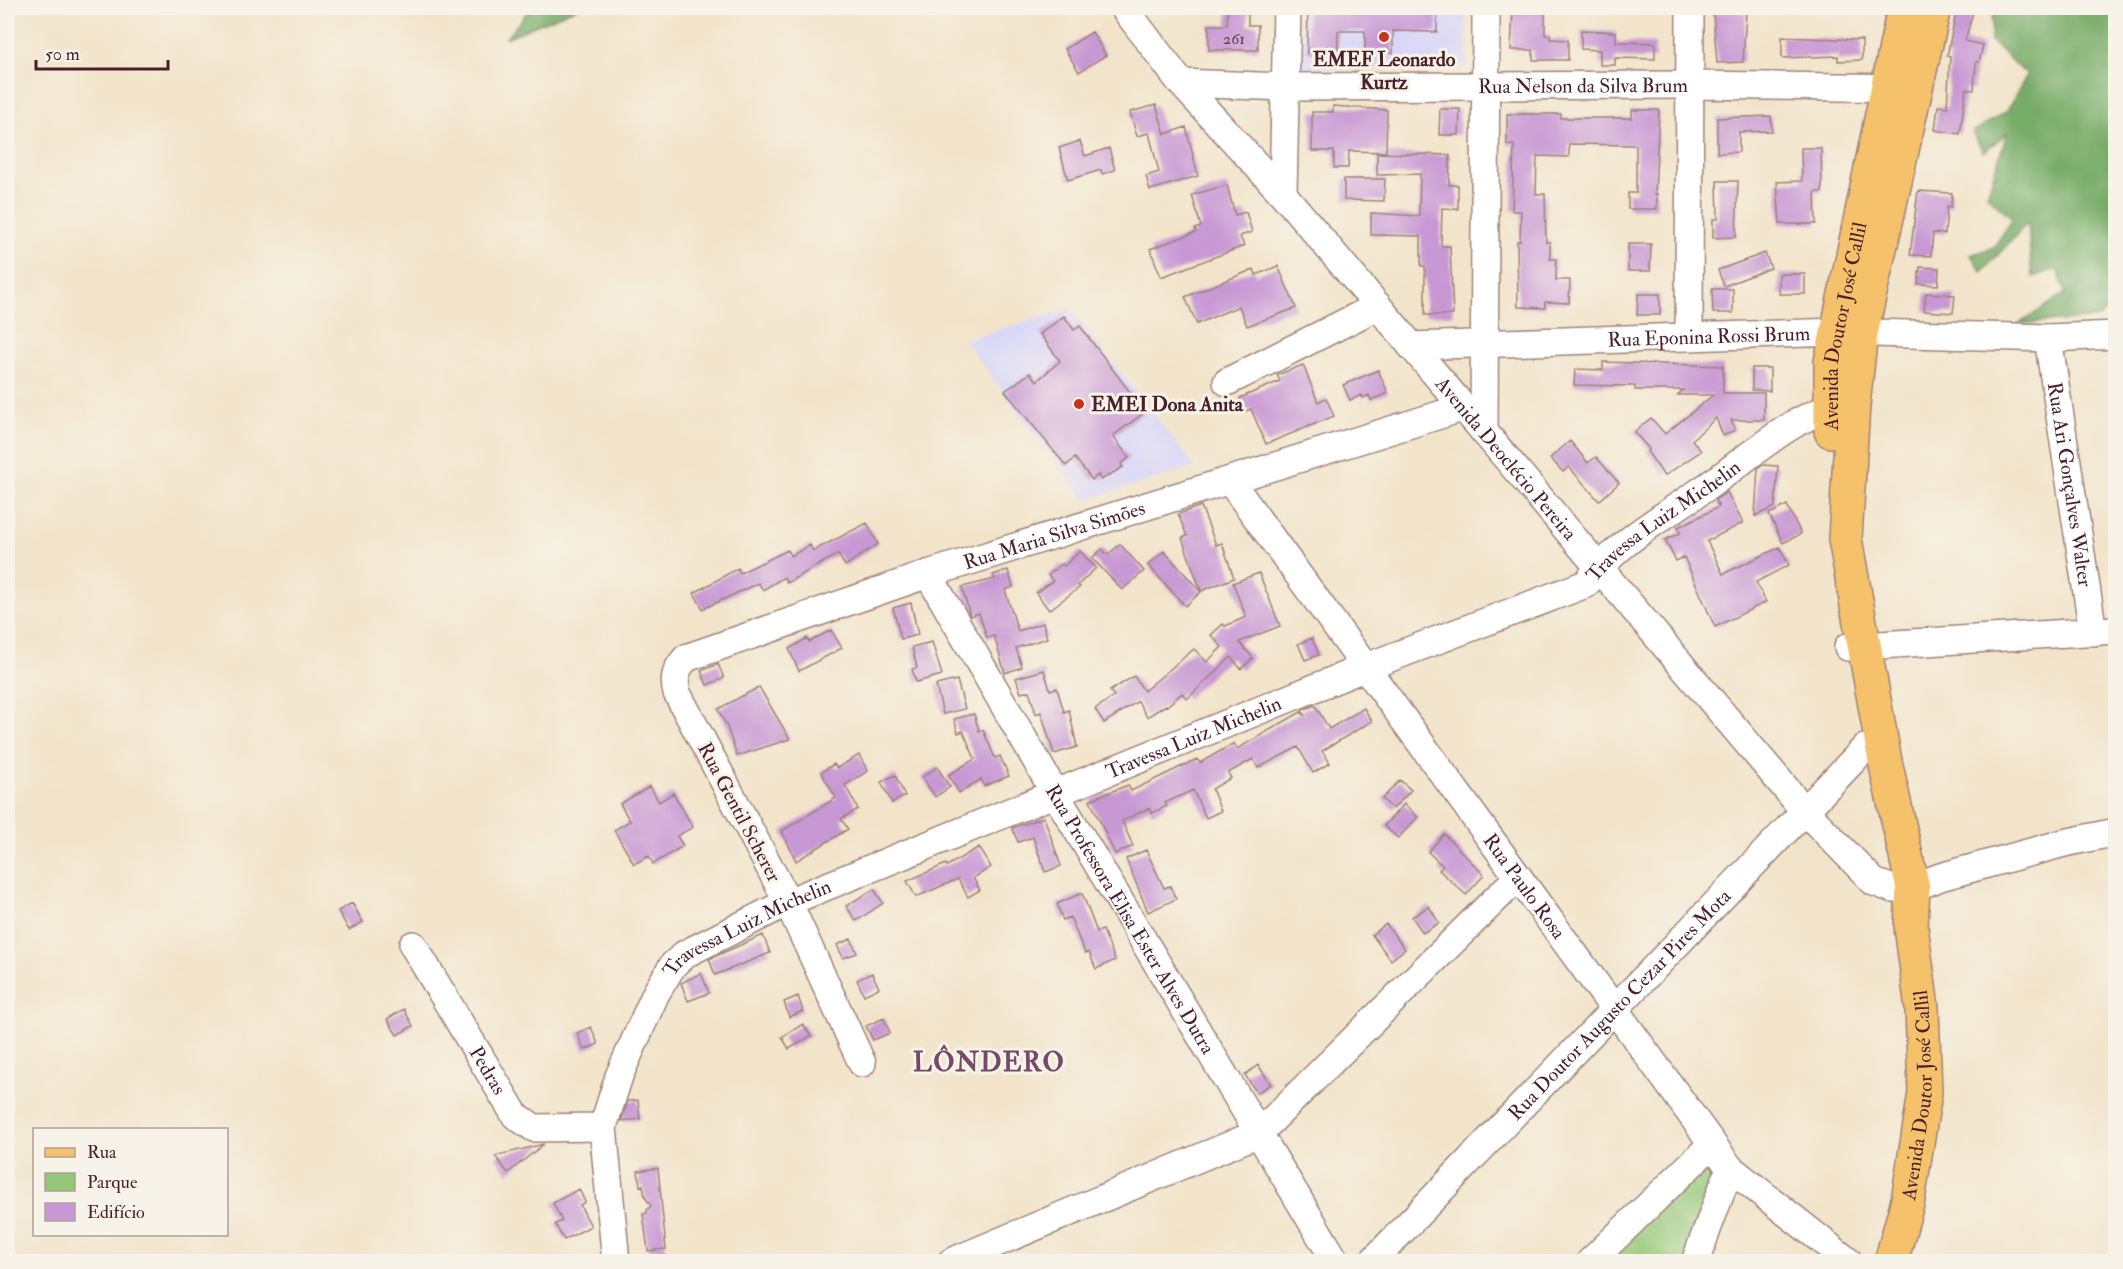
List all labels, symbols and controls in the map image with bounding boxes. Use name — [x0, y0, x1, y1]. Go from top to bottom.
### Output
house number: 261 — [1223, 29, 1245, 49]
marker: EMEF Leonardo Kurtz — [1377, 30, 1391, 44]
scale bar — [36, 33, 168, 71]
text: 50 m — [45, 43, 80, 66]
place label: EMEF Leonardo Kurtz — [1313, 47, 1456, 95]
street label: Rua Nelson da Silva Brum — [1478, 73, 1688, 99]
street label: Avenida Doutor José Callil — [1819, 220, 1873, 432]
street label: Rua Eponina Rossi Brum — [1607, 321, 1811, 353]
street label: Avenida Deoclécio Pereira — [1429, 371, 1583, 546]
street label: Rua Ari Gonçalves Walter — [2042, 380, 2098, 589]
place label: EMEI Dona Anita — [1091, 392, 1244, 417]
marker: EMEI Dona Anita — [1072, 397, 1086, 411]
street label: Travessa Luiz Michelin — [1581, 455, 1746, 587]
street label: Rua Maria Silva Simões — [960, 495, 1148, 575]
street label: Travessa Luiz Michelin — [1102, 691, 1285, 785]
street label: Rua Gentil Scherer — [692, 738, 787, 887]
street label: Rua Professora Elisa Ester Alves Dutra — [1040, 780, 1221, 1059]
street label: Rua Paulo Rosa — [1478, 829, 1572, 945]
street label: Travessa Luiz Michelin — [657, 874, 835, 981]
street label: Rua Doutor Augusto Cezar Pires Mota — [1503, 883, 1737, 1126]
street label: Avenida Doutor José Callil — [1896, 988, 1938, 1203]
street label: Pedras — [464, 1042, 512, 1099]
district label: LÔNDERO — [913, 1044, 1065, 1079]
legend — [33, 1128, 228, 1236]
text: Rua — [87, 1141, 117, 1164]
text: Parque — [87, 1171, 138, 1194]
text: Edifício — [87, 1201, 145, 1224]

